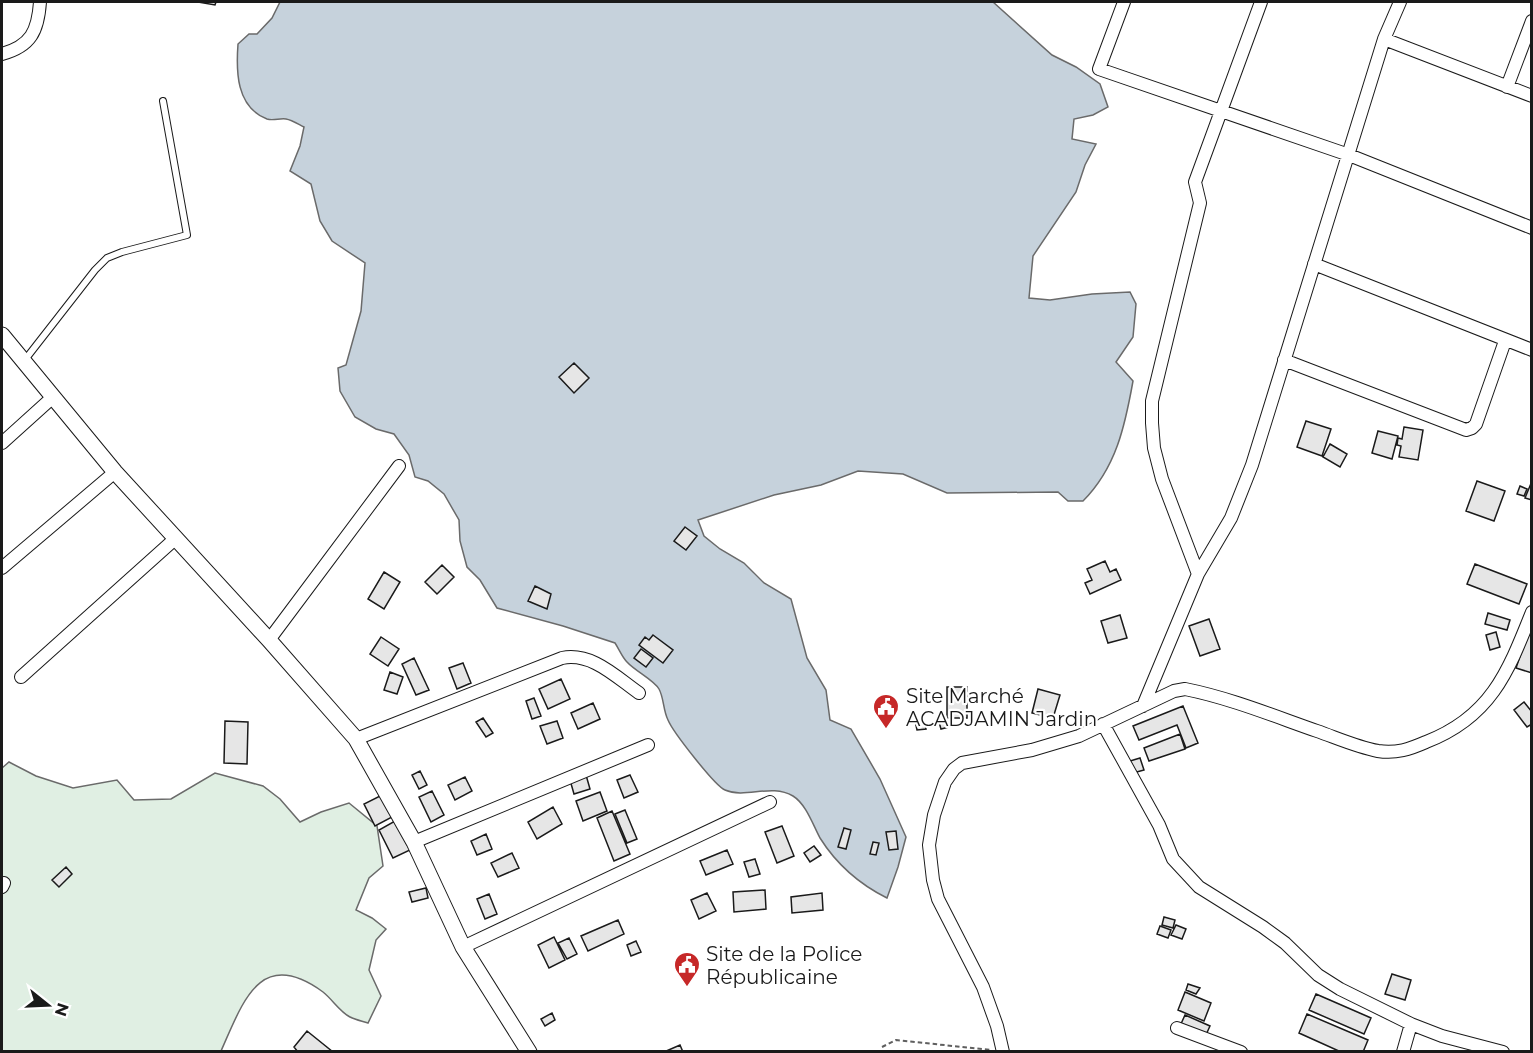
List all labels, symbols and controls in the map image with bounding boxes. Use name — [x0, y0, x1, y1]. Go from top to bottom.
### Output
place label: Site Marché ACADJAMIN Jardin — [906, 684, 1097, 731]
public building icon: Site Marché ACADJAMIN Jardin — [871, 692, 901, 730]
place label: Site de la Police Républicaine — [706, 942, 862, 989]
public building icon: Site de la Police Républicaine — [672, 950, 702, 988]
north arrow — [18, 975, 78, 1035]
text: N — [51, 1000, 73, 1019]

